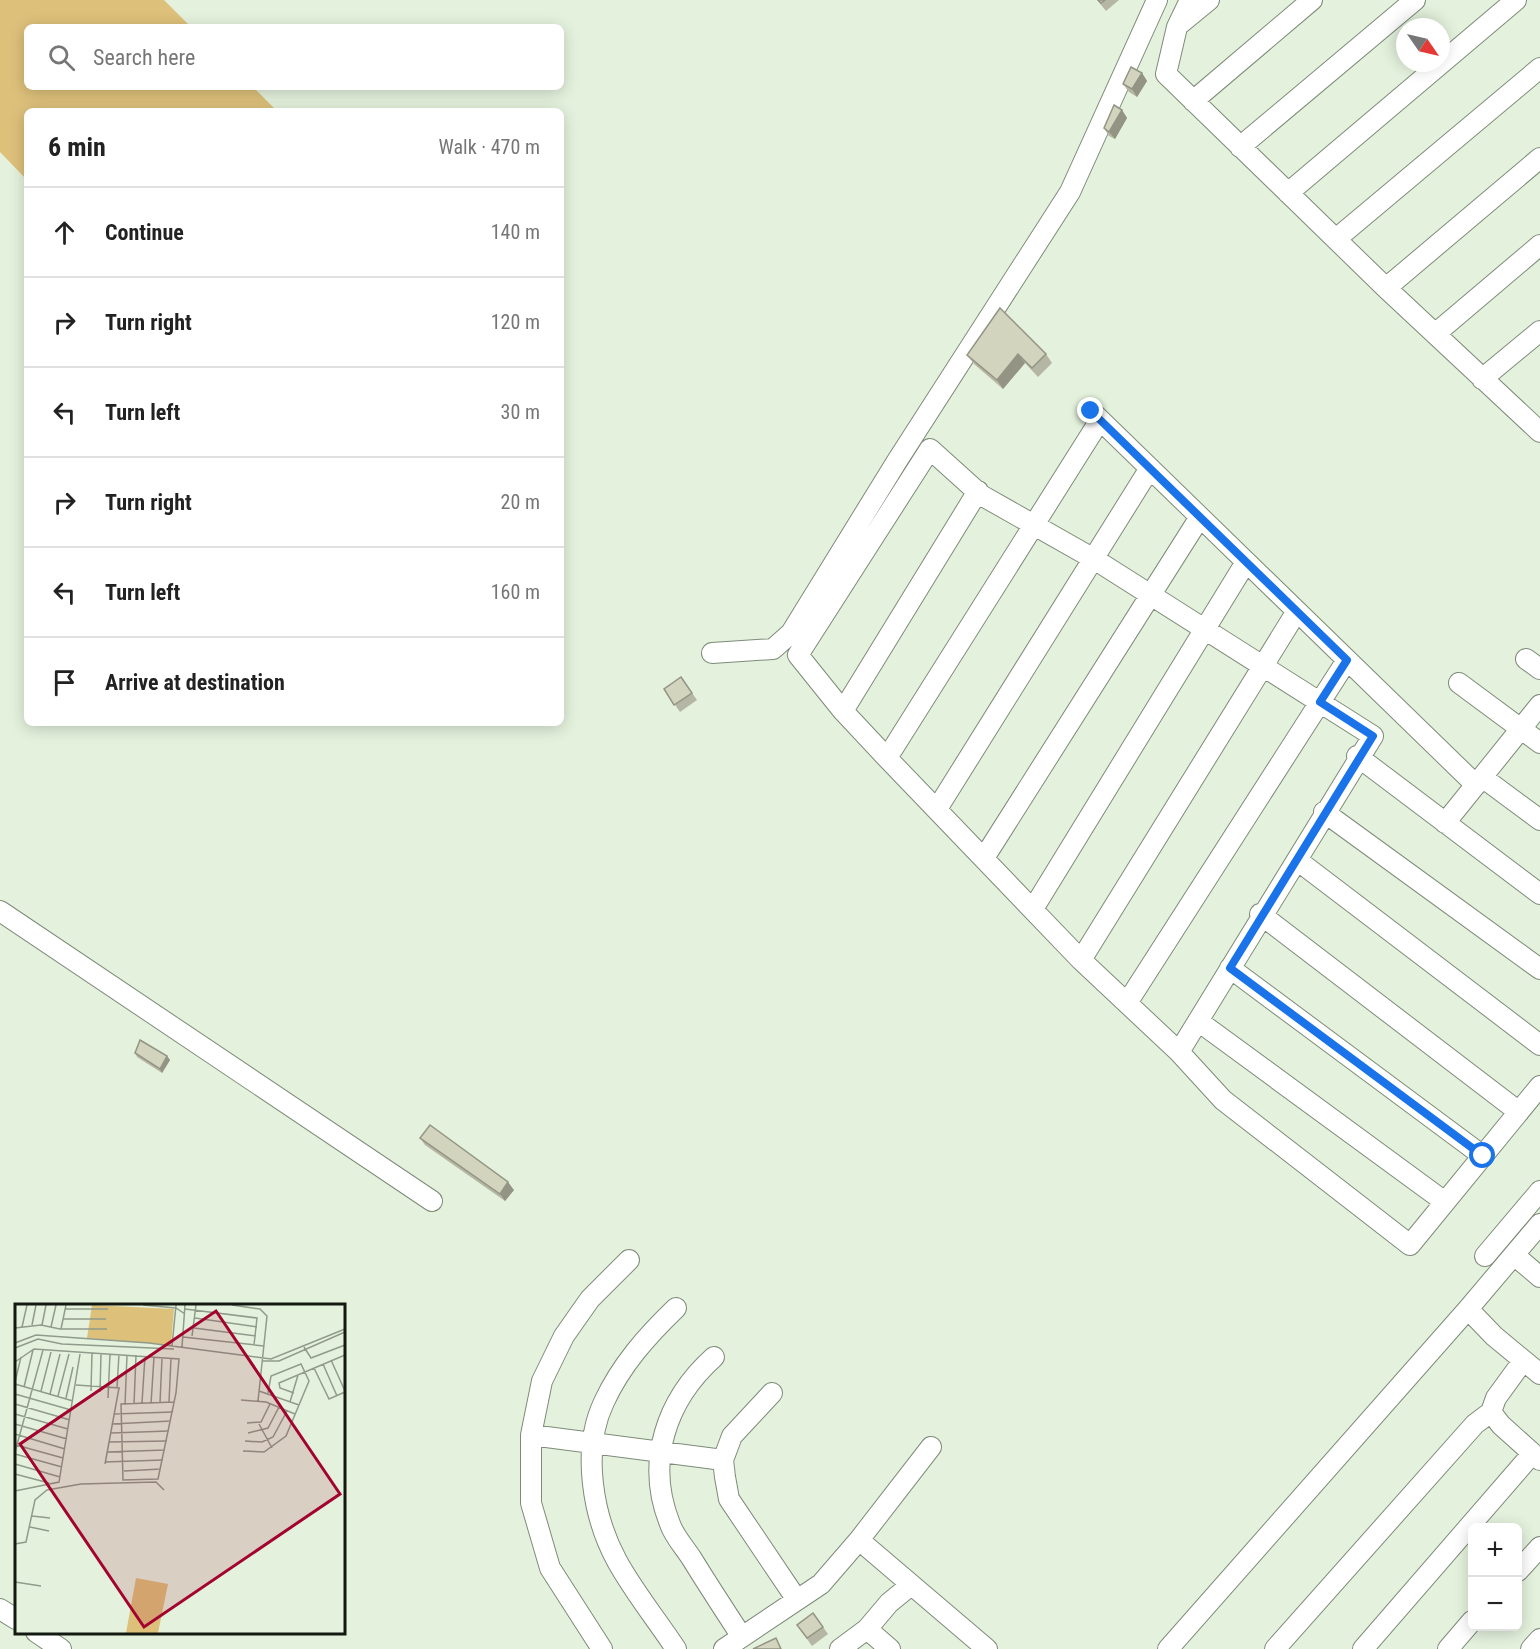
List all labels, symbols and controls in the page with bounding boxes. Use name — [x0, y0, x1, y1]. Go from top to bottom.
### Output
north arrow — [1396, 18, 1450, 72]
search box — [24, 24, 564, 90]
icon: search — [45, 41, 78, 74]
text: Search here — [93, 45, 195, 70]
text: 6 min — [48, 132, 106, 162]
text: Walk · 470 m — [439, 135, 540, 159]
icon: ahead — [48, 216, 81, 249]
text: Continue — [105, 220, 184, 245]
text: 140 m — [491, 220, 540, 244]
icon: right — [48, 306, 81, 339]
text: Turn right — [105, 310, 192, 335]
text: 120 m — [491, 310, 540, 334]
icon: left — [48, 396, 81, 429]
route end — [1077, 397, 1103, 423]
text: Turn left — [105, 400, 180, 425]
text: 30 m — [501, 400, 540, 424]
icon: right — [48, 486, 81, 519]
text: Turn right — [105, 490, 192, 515]
text: 20 m — [501, 490, 540, 514]
icon: left — [48, 576, 81, 609]
text: Turn left — [105, 580, 180, 605]
text: 160 m — [491, 580, 540, 604]
icon: arrive — [48, 666, 81, 699]
text: Arrive at destination — [105, 670, 285, 695]
route start — [1469, 1142, 1495, 1168]
inset map — [15, 1304, 345, 1634]
map controls — [1468, 1523, 1522, 1631]
button: + — [1468, 1523, 1522, 1577]
button: − — [1468, 1577, 1522, 1631]

